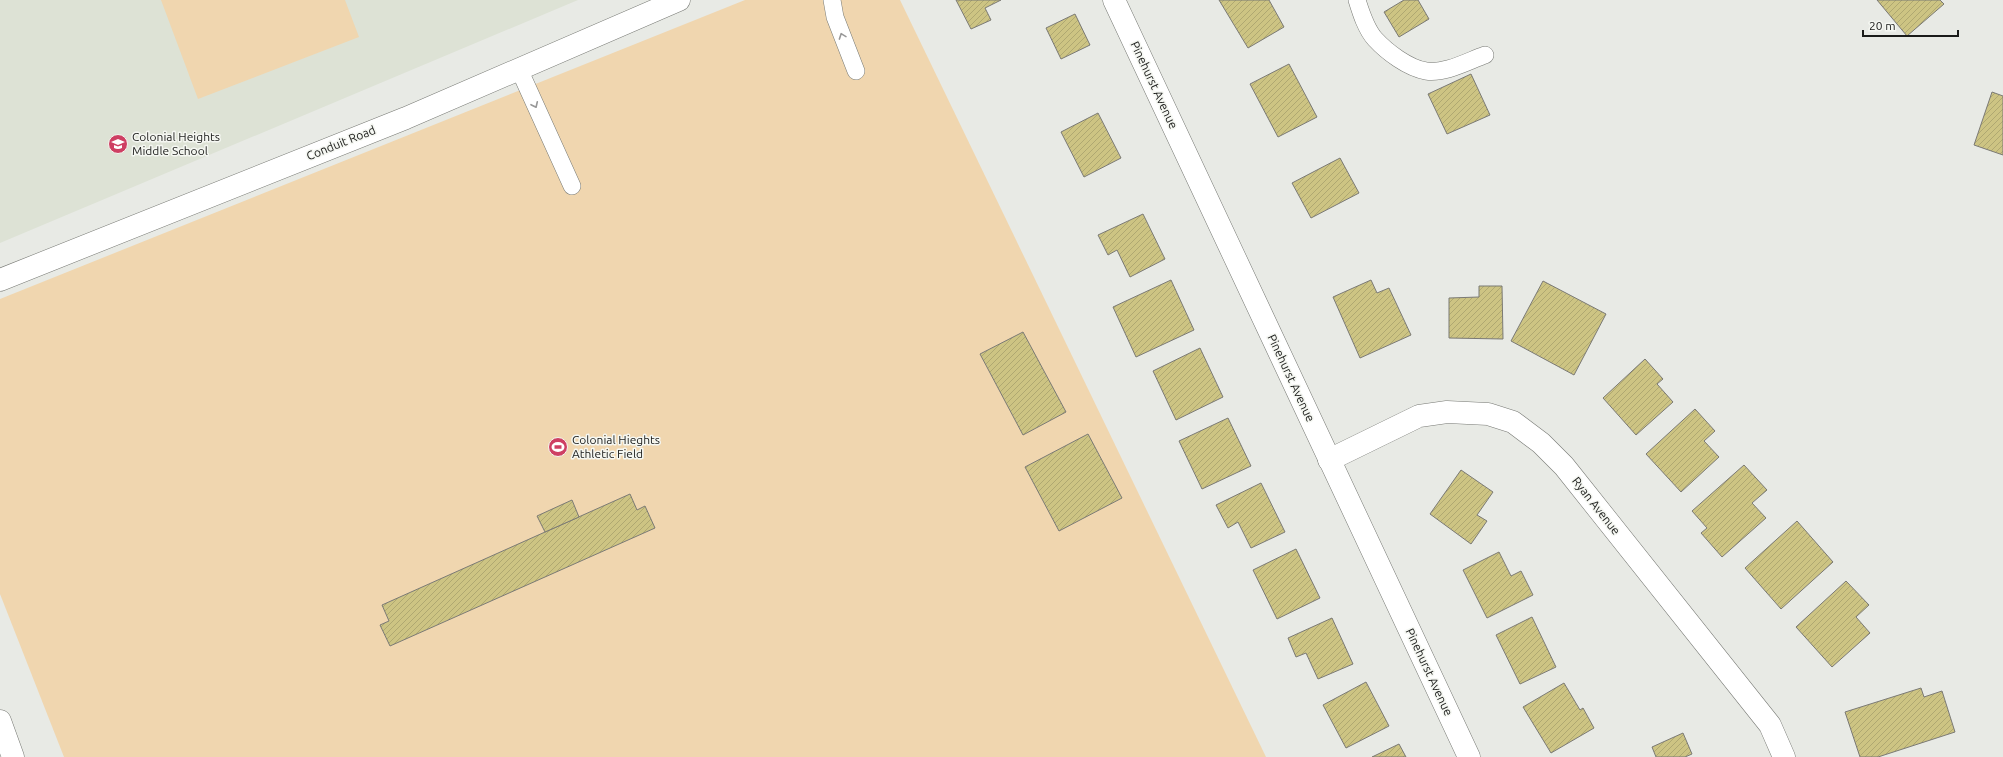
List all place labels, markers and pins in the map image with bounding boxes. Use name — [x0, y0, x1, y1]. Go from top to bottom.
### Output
place label: Colonial Heights Middle School — [132, 130, 220, 157]
school or university icon: Colonial Heights Middle School — [107, 133, 129, 155]
place label: Colonial Hieghts Athletic Field — [572, 433, 660, 460]
sports icon: Colonial Hieghts Athletic Field — [547, 436, 569, 458]

